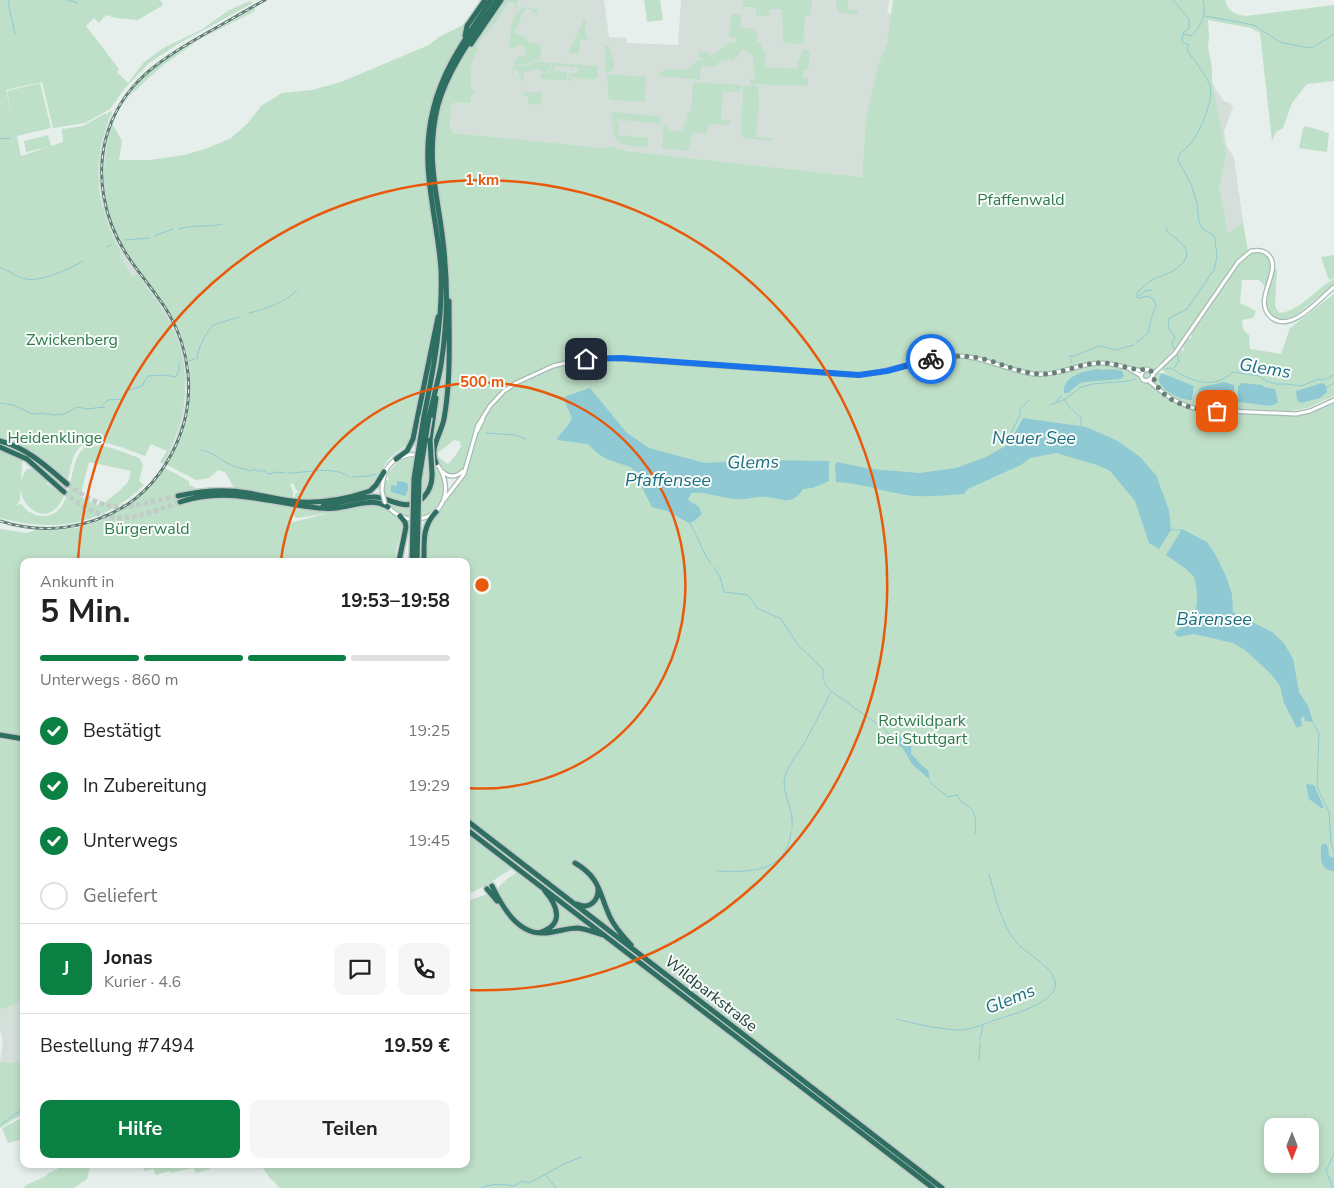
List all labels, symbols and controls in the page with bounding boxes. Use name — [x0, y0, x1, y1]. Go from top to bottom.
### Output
text: 1 km — [465, 170, 499, 190]
park label: Pfaffenwald — [977, 189, 1065, 211]
park label: Zwickenberg — [26, 329, 118, 351]
courier — [906, 334, 956, 384]
pin — [565, 338, 607, 380]
icon: home — [572, 345, 600, 373]
icon: bike — [917, 345, 945, 373]
water label: Glems — [1237, 352, 1293, 384]
text: 500 m — [460, 372, 504, 392]
pin — [1196, 390, 1238, 432]
icon: bag — [1203, 397, 1231, 425]
water label: Neuer See — [992, 426, 1076, 450]
park label: Heidenklinge — [8, 427, 102, 449]
water label: Glems — [727, 450, 779, 474]
water label: Pfaffensee — [625, 468, 711, 492]
park label: Bürgerwald — [104, 518, 190, 540]
text: Ankunft in — [40, 571, 114, 593]
centre of rings — [473, 576, 491, 594]
text: 19:53–19:58 — [340, 588, 450, 614]
text: 5 Min. — [40, 590, 130, 633]
water label: Bärensee — [1176, 607, 1252, 631]
text: Unterwegs · 860 m — [40, 669, 178, 691]
park label: Rotwildpark bei Stuttgart — [877, 710, 968, 750]
icon: check — [40, 717, 68, 745]
text: Bestätigt — [83, 718, 161, 744]
text: 19:25 — [408, 720, 450, 742]
icon: check — [40, 772, 68, 800]
text: In Zubereitung — [83, 773, 207, 799]
text: 19:29 — [408, 775, 450, 797]
icon: check — [40, 827, 68, 855]
text: Unterwegs — [83, 828, 178, 854]
text: 19:45 — [408, 830, 450, 852]
text: Geliefert — [83, 883, 157, 909]
button: chat — [334, 943, 386, 995]
button: phone — [398, 943, 450, 995]
text: Jonas — [104, 945, 152, 971]
street label: Wildparkstraße — [660, 951, 762, 1037]
text: J — [63, 956, 69, 982]
text: Kurier · 4.6 — [104, 971, 181, 993]
water label: Glems — [981, 978, 1039, 1020]
text: Bestellung #7494 — [40, 1033, 194, 1059]
text: 19.59 € — [383, 1033, 450, 1059]
button: Hilfe — [40, 1100, 240, 1158]
button: Teilen — [250, 1100, 450, 1158]
north arrow — [1264, 1118, 1319, 1172]
map controls — [1264, 1118, 1319, 1173]

